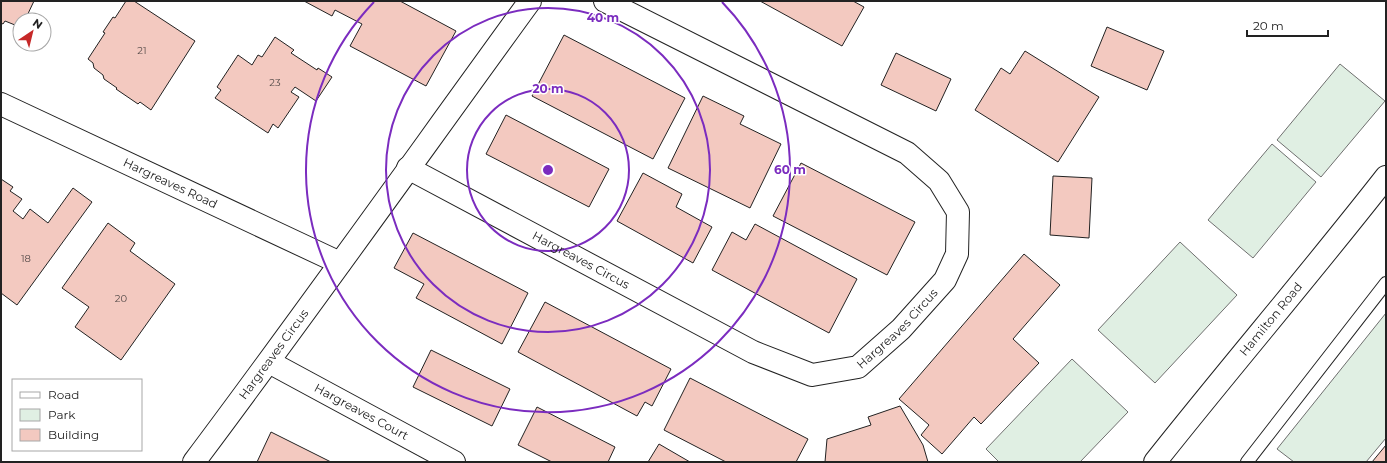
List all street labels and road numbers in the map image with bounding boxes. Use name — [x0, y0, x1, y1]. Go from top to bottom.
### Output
street label: Hargreaves Road — [121, 154, 220, 212]
street label: Hargreaves Circus — [530, 228, 633, 292]
street label: Hamilton Road — [1236, 279, 1305, 359]
street label: Hargreaves Circus — [853, 285, 941, 372]
street label: Hargreaves Circus — [235, 306, 311, 402]
street label: Hargreaves Court — [312, 380, 411, 443]

